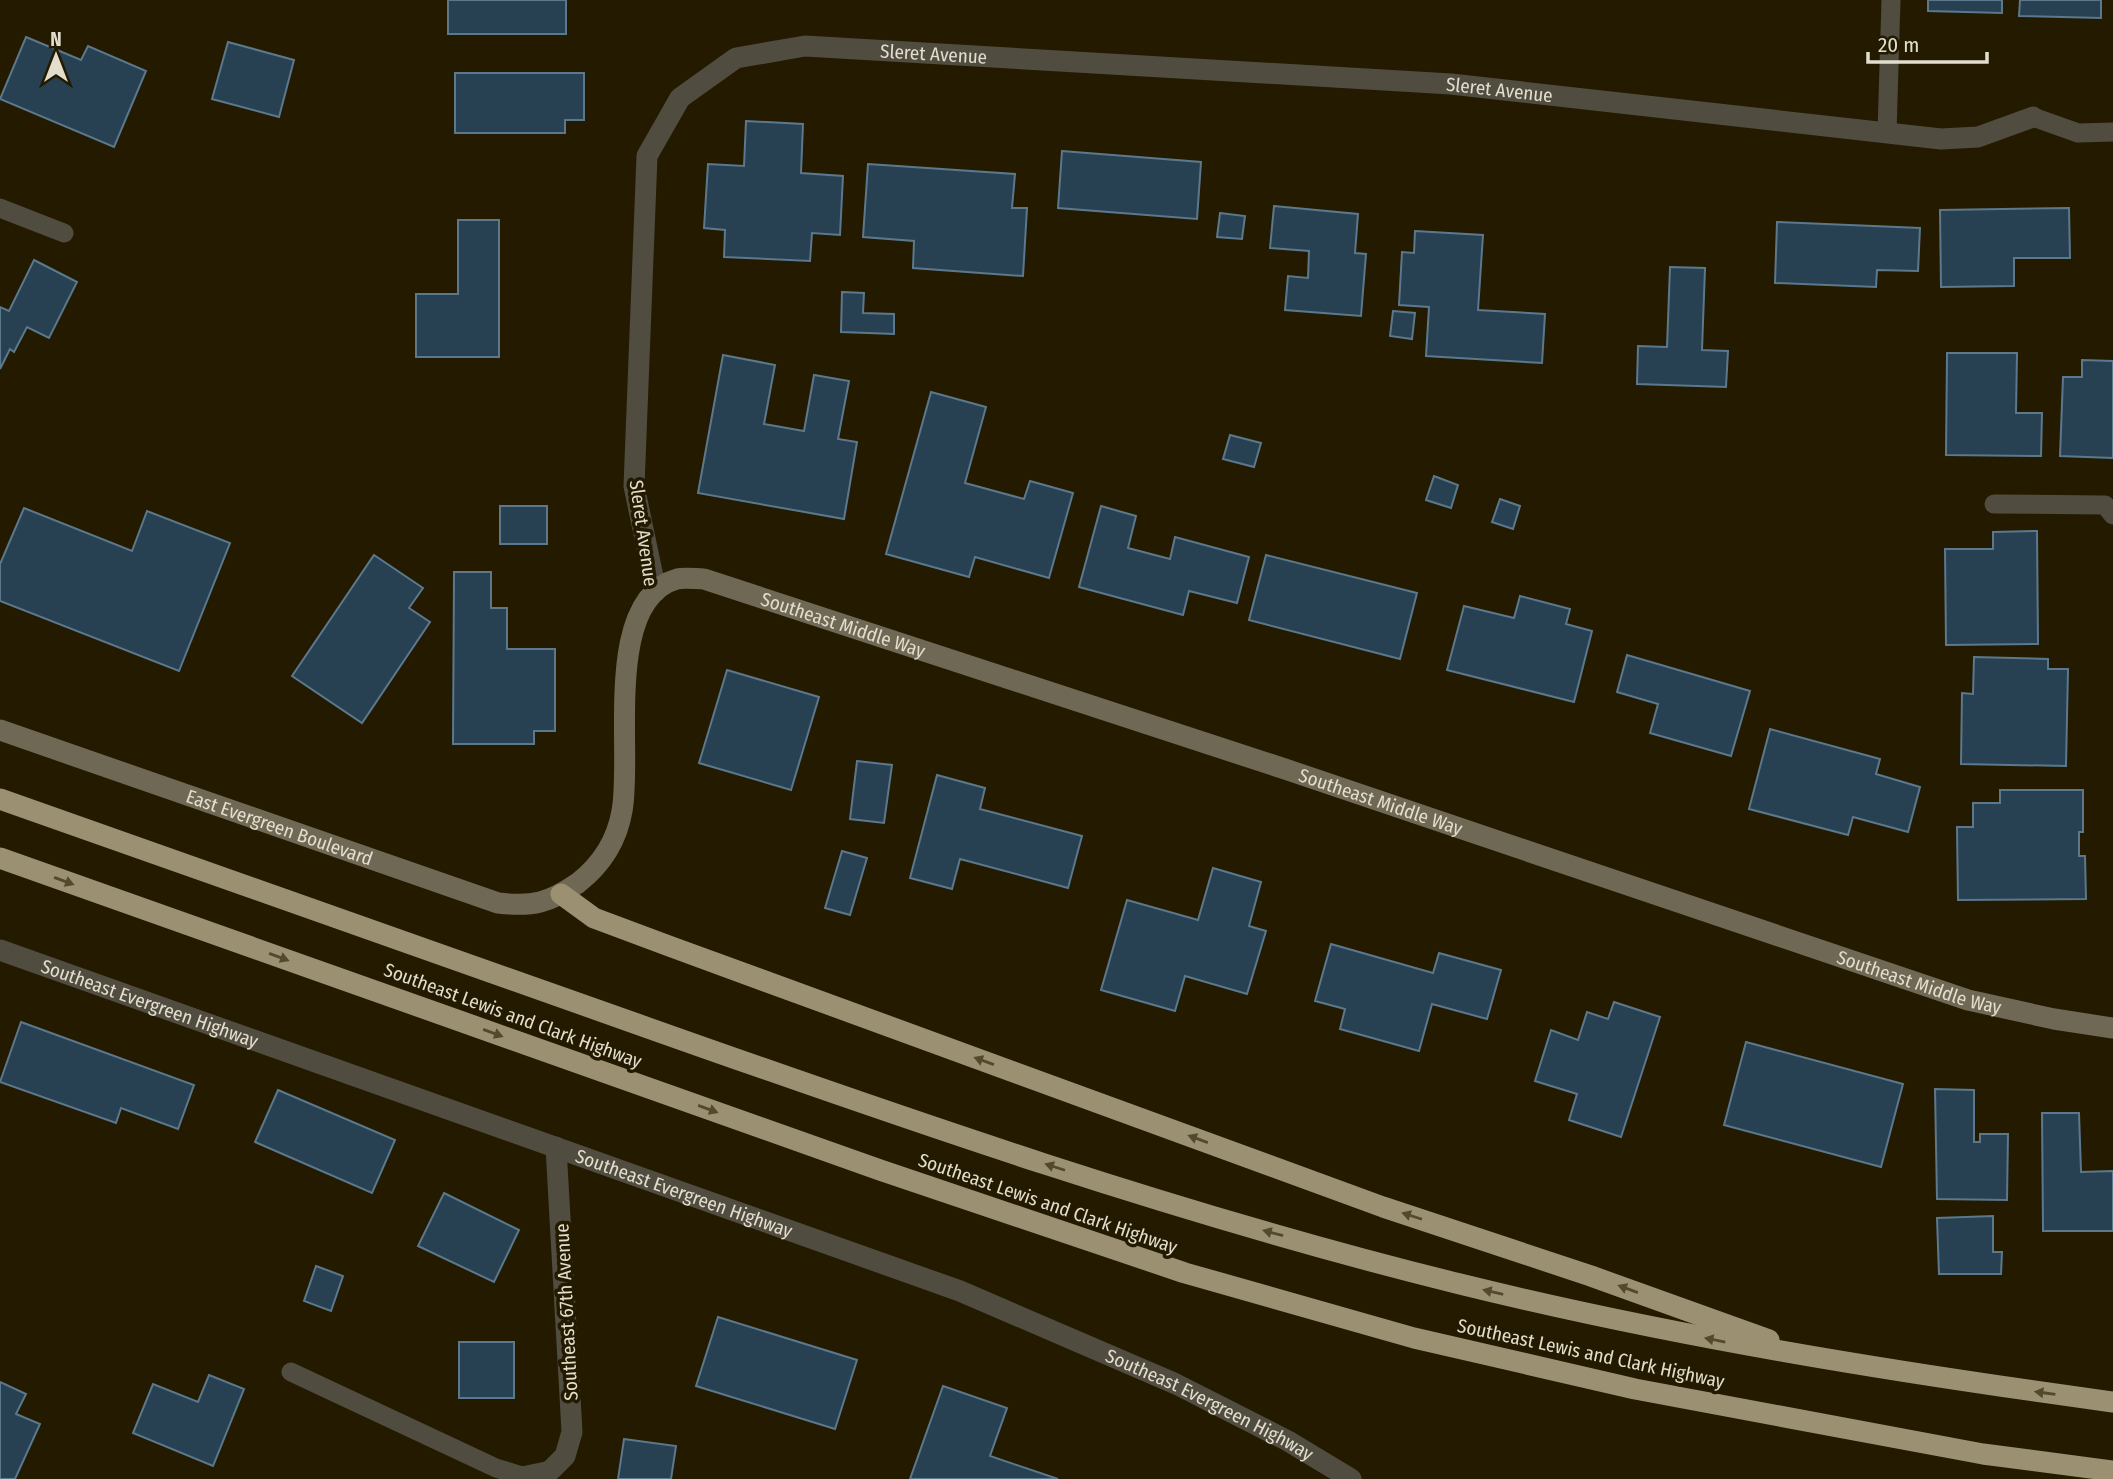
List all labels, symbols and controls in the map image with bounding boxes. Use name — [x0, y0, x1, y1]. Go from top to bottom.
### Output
north arrow — [21, 21, 91, 91]
scale bar — [1868, 21, 1987, 65]
text: N — [50, 28, 62, 51]
text: 20 m — [1878, 32, 1919, 58]
street label: Sleret Avenue — [880, 39, 988, 69]
street label: Sleret Avenue — [1446, 73, 1554, 107]
street label: Sleret Avenue — [625, 478, 662, 588]
street label: Southeast Middle Way — [758, 587, 929, 663]
street label: Southeast Middle Way — [1296, 764, 1466, 840]
street label: East Evergreen Boulevard — [183, 785, 376, 871]
one-way arrow — [54, 876, 75, 887]
street label: Southeast Middle Way — [1834, 945, 2004, 1019]
one-way arrow — [268, 952, 289, 963]
street label: Southeast Evergreen Highway — [38, 955, 262, 1053]
street label: Southeast Lewis and Clark Highway — [381, 958, 645, 1073]
one-way arrow — [483, 1028, 504, 1039]
one-way arrow — [974, 1055, 995, 1066]
one-way arrow — [697, 1104, 718, 1115]
one-way arrow — [1188, 1133, 1209, 1144]
street label: Southeast Evergreen Highway — [572, 1144, 796, 1243]
street label: Southeast Lewis and Clark Highway — [915, 1148, 1181, 1259]
one-way arrow — [1045, 1161, 1066, 1172]
one-way arrow — [1402, 1210, 1423, 1221]
street label: Southeast 67th Avenue — [550, 1223, 583, 1401]
one-way arrow — [1262, 1227, 1284, 1238]
one-way arrow — [1617, 1283, 1638, 1294]
one-way arrow — [1482, 1286, 1504, 1297]
street label: Southeast Lewis and Clark Highway — [1455, 1314, 1727, 1393]
one-way arrow — [1704, 1334, 1726, 1345]
street label: Southeast Evergreen Highway — [1102, 1344, 1318, 1466]
one-way arrow — [2034, 1387, 2056, 1398]

